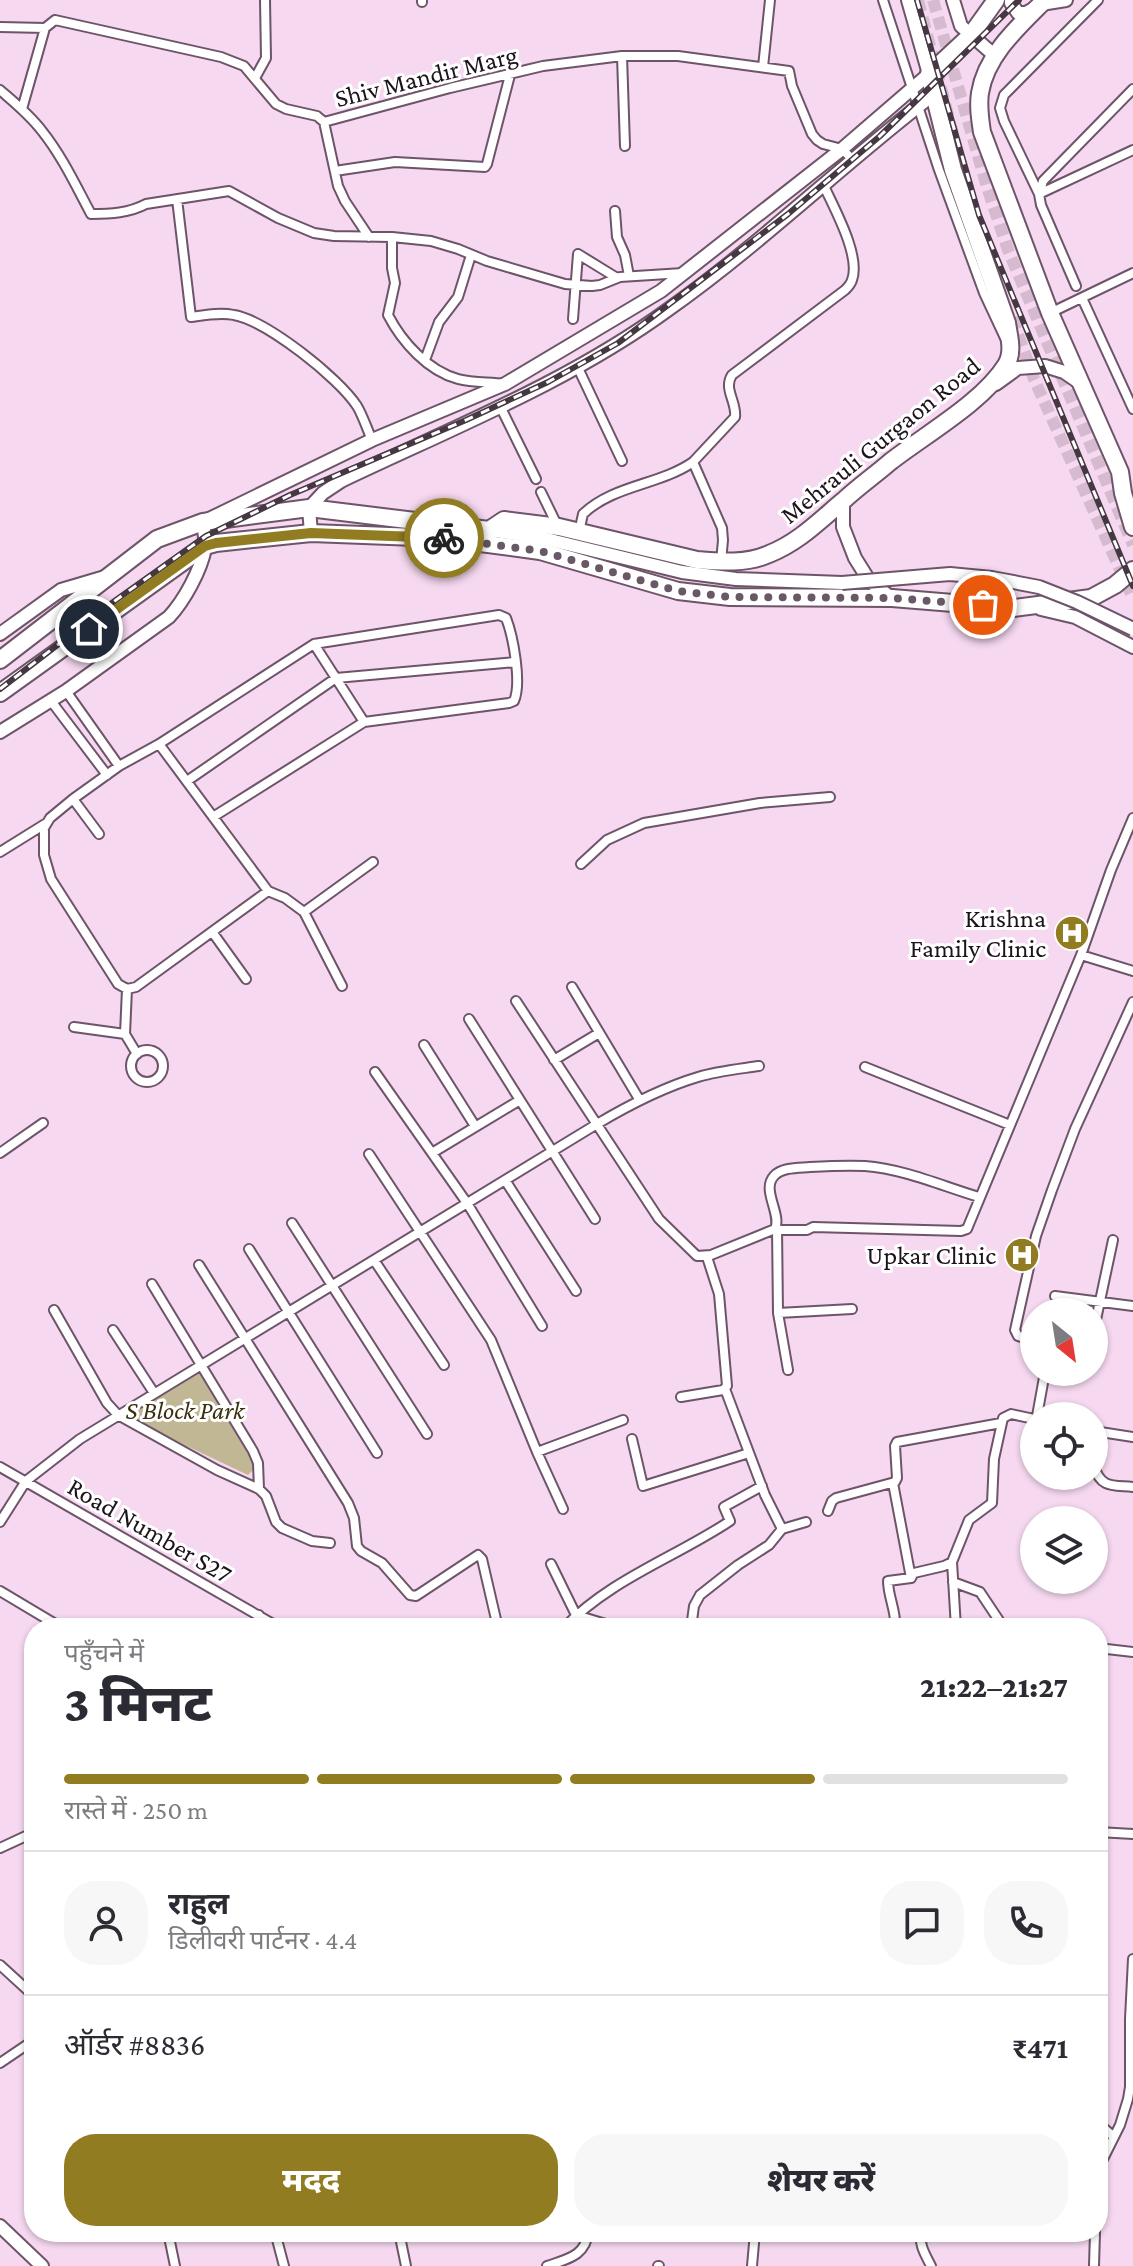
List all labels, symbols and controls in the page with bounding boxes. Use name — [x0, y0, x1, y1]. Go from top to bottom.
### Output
street label: Shiv Mandir Marg — [332, 40, 521, 113]
street label: Mehrauli Gurgaon Road — [775, 351, 986, 530]
courier — [404, 498, 484, 578]
icon: bike — [422, 516, 466, 560]
pin — [949, 571, 1017, 639]
icon: bag — [961, 583, 1005, 627]
pin — [55, 595, 123, 663]
icon: home — [67, 607, 111, 651]
place label: Krishna Family Clinic — [910, 904, 1046, 963]
hospital icon: Krishna Family Clinic — [1053, 914, 1091, 952]
hospital icon: Upkar Clinic — [1003, 1236, 1041, 1274]
place label: Upkar Clinic — [867, 1241, 996, 1270]
north arrow — [1020, 1298, 1108, 1386]
map controls — [1020, 1298, 1108, 1594]
park label: S Block Park — [126, 1396, 246, 1425]
button: locate — [1020, 1402, 1108, 1490]
street label: Road Number S27 — [63, 1472, 237, 1589]
button: layers — [1020, 1506, 1108, 1594]
text: पहुँचने में — [64, 1639, 144, 1668]
text: 21:22–21:27 — [920, 1670, 1068, 1703]
text: 3 मिनट — [64, 1674, 212, 1732]
text: रास्ते में · 250 m — [64, 1796, 208, 1825]
button: person — [64, 1881, 148, 1965]
button: chat — [880, 1881, 964, 1965]
button: phone — [984, 1881, 1068, 1965]
text: राहुल — [168, 1887, 229, 1920]
text: डिलीवरी पार्टनर · 4.4 — [168, 1926, 357, 1955]
text: ऑर्डर #8836 — [64, 2028, 205, 2061]
text: ₹471 — [1012, 2031, 1068, 2064]
button: मदद — [64, 2134, 558, 2226]
button: शेयर करें — [574, 2134, 1068, 2226]

